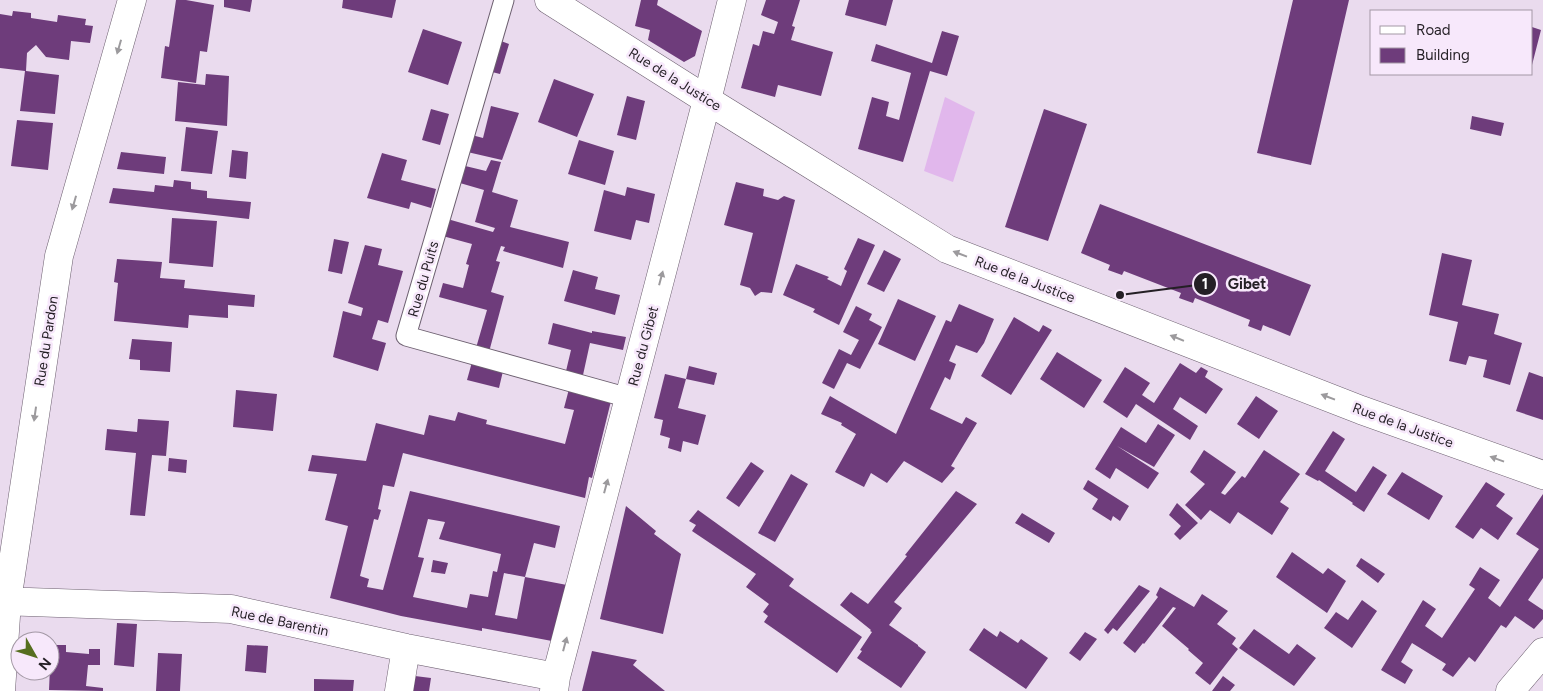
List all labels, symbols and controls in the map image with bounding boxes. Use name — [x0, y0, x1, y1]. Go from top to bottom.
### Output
legend — [1370, 10, 1533, 75]
text: Road — [1416, 21, 1451, 39]
one-way arrow — [114, 39, 122, 54]
street label: Rue de la Justice — [625, 44, 724, 115]
text: Building — [1416, 46, 1470, 64]
one-way arrow — [69, 196, 77, 211]
street label: Rue du Puits — [405, 239, 442, 319]
one-way arrow — [952, 250, 967, 258]
street label: Rue de la Justice — [972, 253, 1078, 307]
callout: Gibet — [1193, 269, 1276, 299]
one-way arrow — [657, 271, 665, 286]
text: 1 — [1202, 275, 1208, 293]
text: Gibet — [1228, 275, 1266, 293]
street label: Rue du Pardon — [31, 295, 62, 387]
street label: Rue du Gibet — [625, 304, 662, 388]
one-way arrow — [1169, 334, 1184, 342]
one-way arrow — [1320, 393, 1335, 401]
street label: Rue de la Justice — [1350, 399, 1456, 452]
one-way arrow — [31, 406, 39, 422]
one-way arrow — [1489, 455, 1504, 463]
one-way arrow — [602, 479, 610, 494]
street label: Rue de Barentin — [230, 603, 330, 640]
north arrow — [10, 631, 60, 681]
one-way arrow — [561, 636, 569, 651]
text: N — [35, 654, 55, 673]

